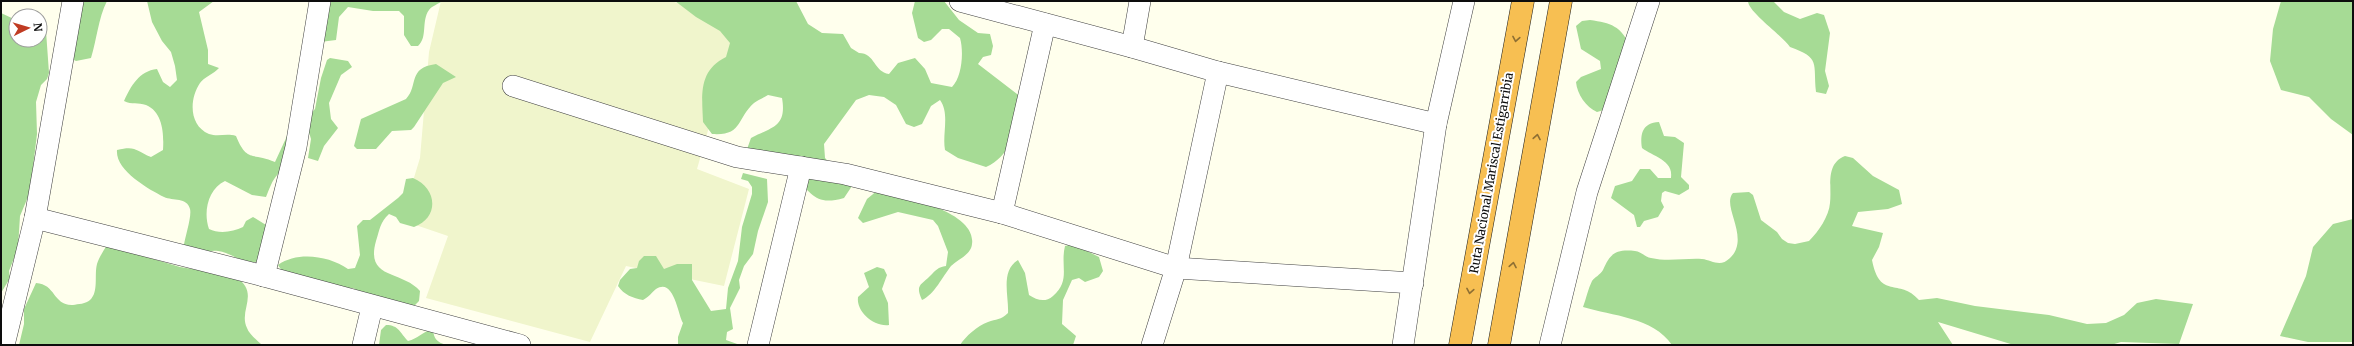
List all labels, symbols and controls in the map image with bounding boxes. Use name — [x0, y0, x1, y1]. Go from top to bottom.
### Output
north arrow — [8, 8, 48, 48]
text: N — [31, 22, 45, 32]
one-way arrow — [1512, 36, 1520, 42]
street label: Ruta Nacional Mariscal Estigarribia — [1466, 71, 1516, 275]
one-way arrow — [1532, 134, 1540, 141]
one-way arrow — [1509, 262, 1517, 268]
one-way arrow — [1466, 288, 1474, 294]

